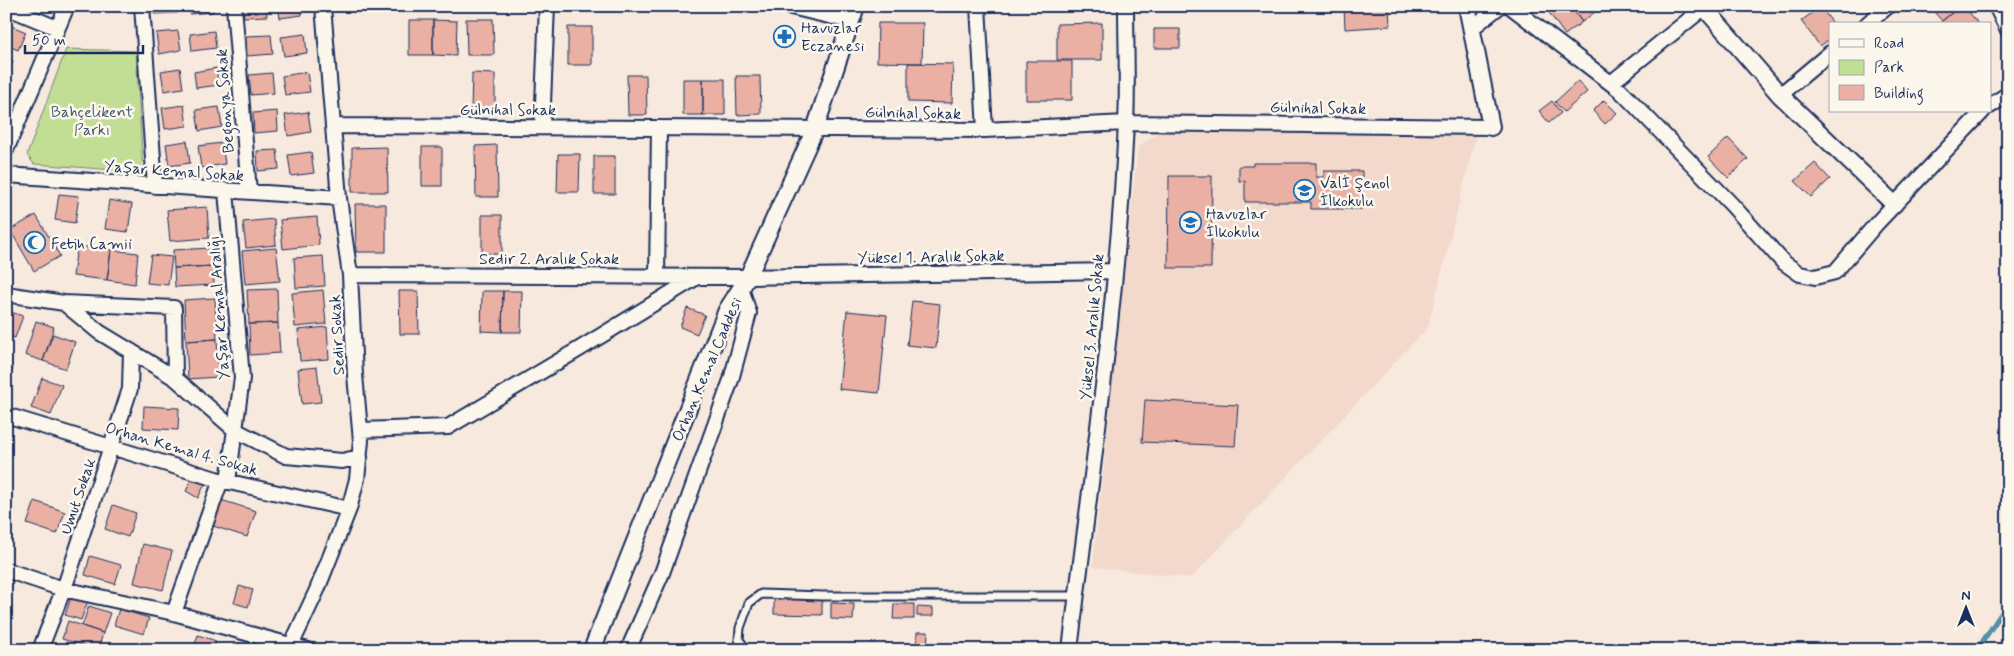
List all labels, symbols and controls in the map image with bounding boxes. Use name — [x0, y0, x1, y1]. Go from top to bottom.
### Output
place label: Havuzlar Eczanesi — [801, 18, 865, 57]
scale bar — [25, 22, 142, 54]
legend — [1829, 22, 1992, 112]
pharmacy icon: Havuzlar Eczanesi — [773, 24, 797, 48]
text: 50 m — [32, 31, 66, 51]
text: Road — [1874, 34, 1904, 54]
street label: Begonya Sokak — [211, 48, 241, 154]
text: Park — [1874, 58, 1904, 78]
text: Building — [1874, 84, 1924, 105]
street label: Gülnihal Sokak — [1270, 97, 1366, 120]
street label: Gülnihal Sokak — [460, 100, 556, 121]
park label: Bahçelikent Parkı — [51, 102, 134, 141]
street label: Gülnihal Sokak — [865, 102, 961, 125]
street label: Yaşar Kemal Sokak — [103, 156, 245, 187]
place label: Valİ Şenol İlkokulu — [1320, 173, 1390, 212]
school or university icon: Valİ Şenol İlkokulu — [1292, 179, 1316, 203]
place label: Havuzlar İlkokulu — [1206, 204, 1267, 243]
school or university icon: Havuzlar İlkokulu — [1178, 210, 1202, 234]
mosque icon: Fetih Camii — [23, 231, 47, 255]
place label: Fetih Camii — [51, 234, 132, 255]
street label: Yaşar Kemal Aralığı — [204, 235, 235, 381]
street label: Yüksel 1. Aralık Sokak — [857, 246, 1005, 269]
street label: Sedir 2. Aralık Sokak — [479, 249, 619, 270]
street label: Yüksel 3. Aralık Sokak — [1076, 253, 1109, 401]
street label: Sedir Sokak — [325, 294, 350, 376]
street label: Orhan Kemal Caddesi — [668, 294, 747, 445]
street label: Orhan Kemal 4. Sokak — [103, 418, 260, 481]
street label: Umut Sokak — [56, 455, 101, 538]
north arrow — [1942, 584, 1992, 634]
text: N — [1961, 587, 1971, 605]

